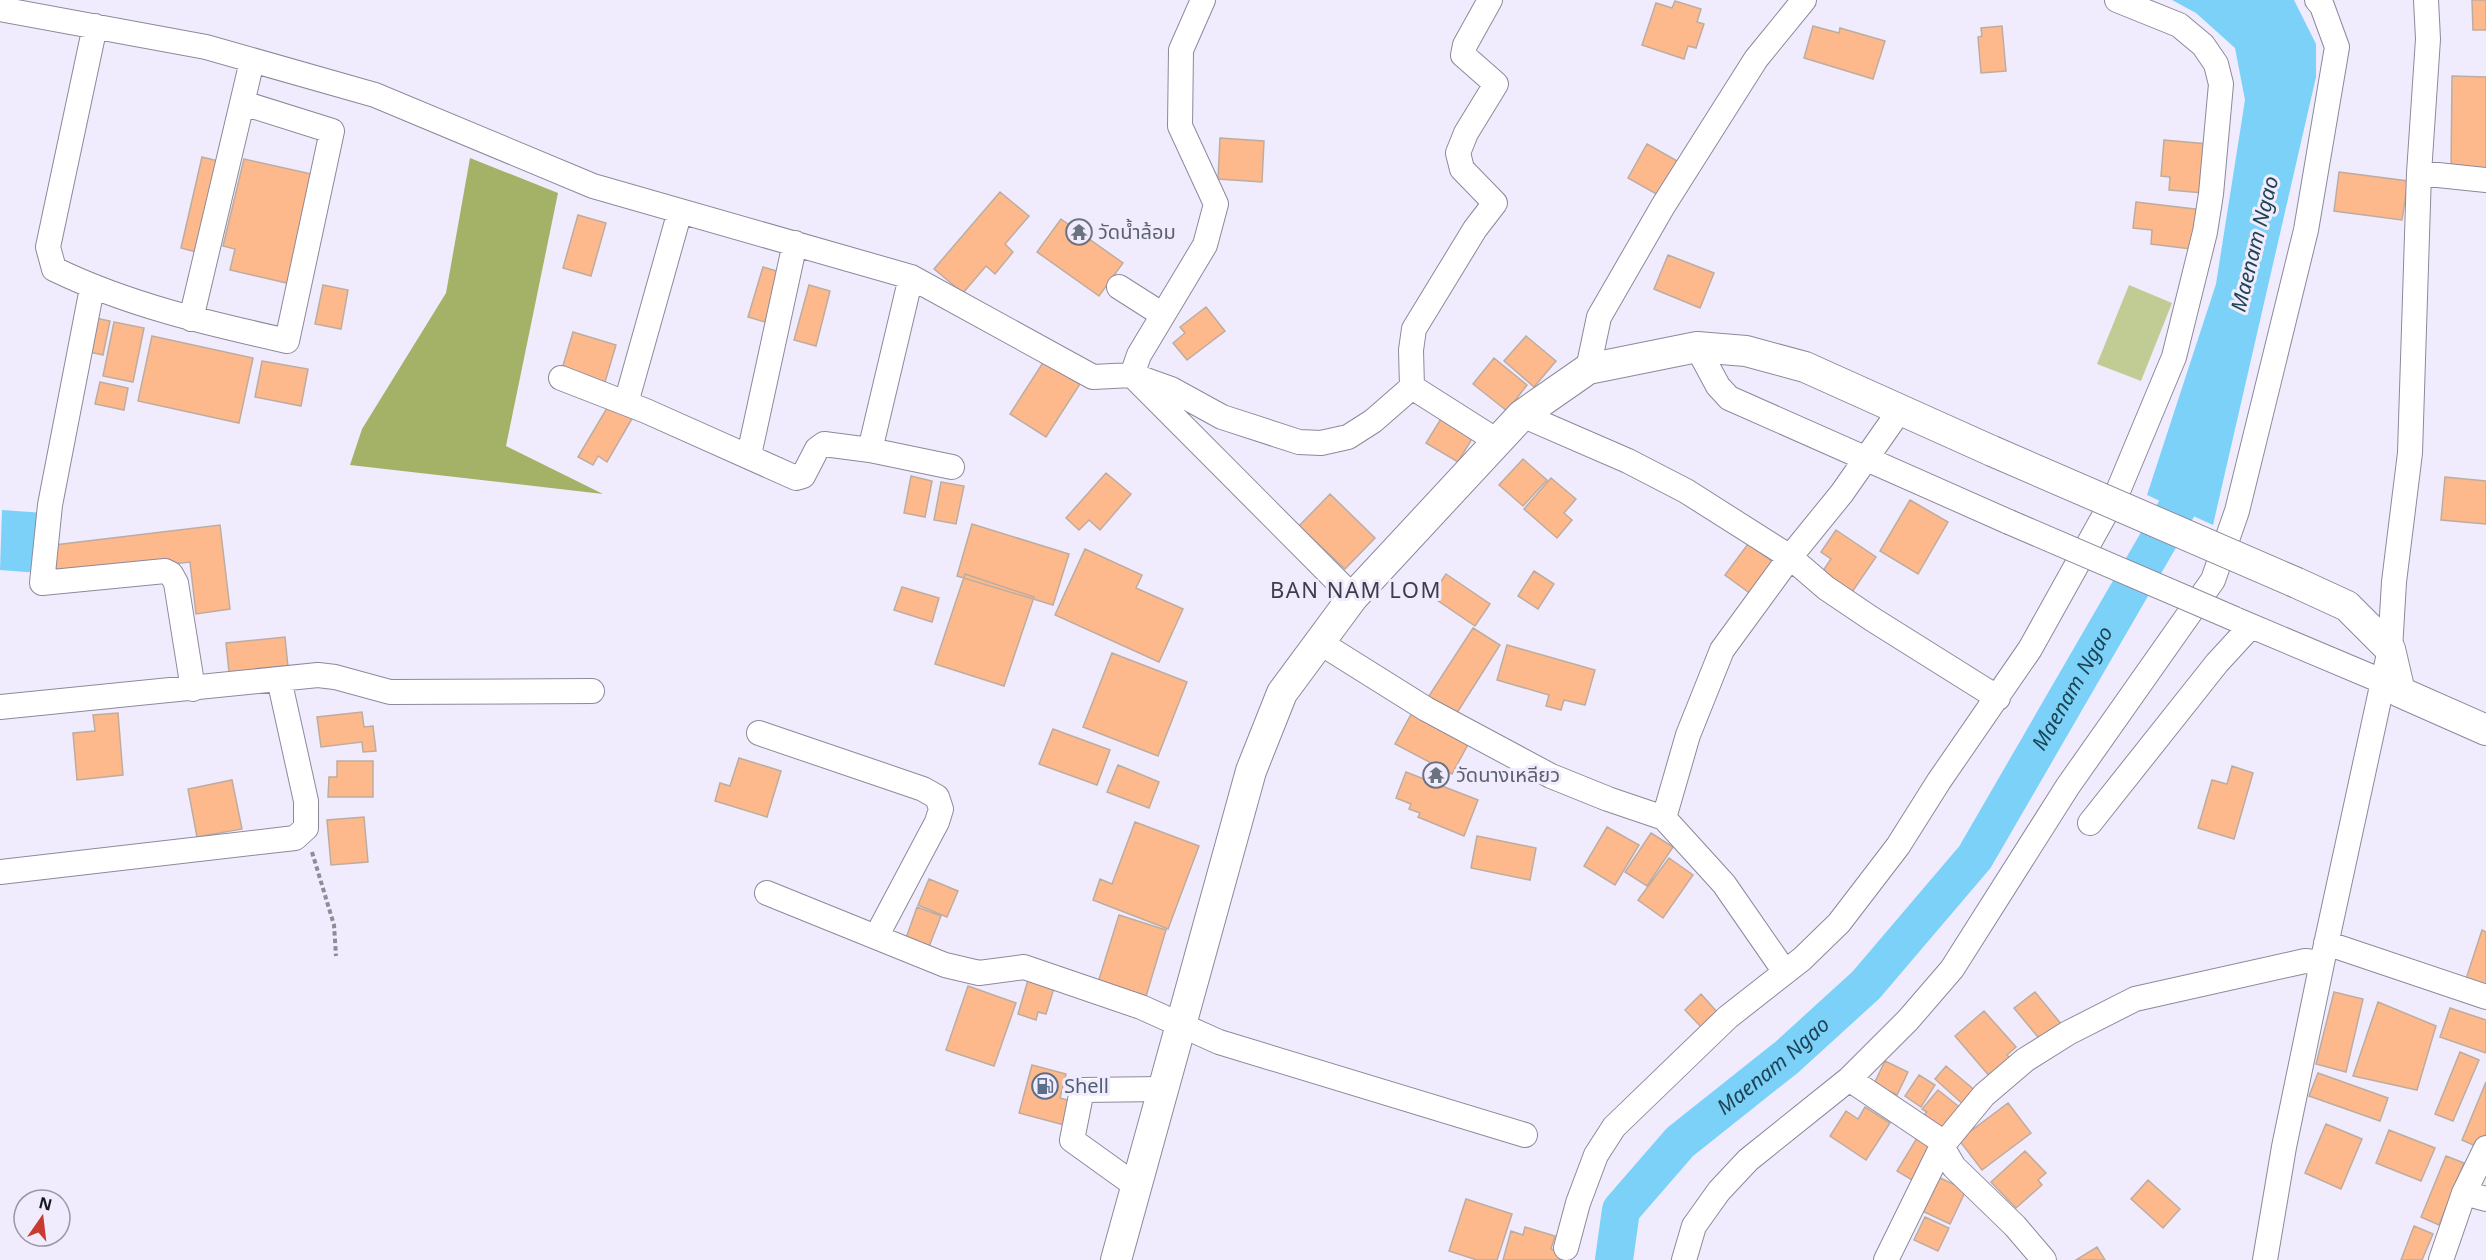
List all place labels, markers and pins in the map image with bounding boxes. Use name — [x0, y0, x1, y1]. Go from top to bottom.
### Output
temple icon: วัดน้ำล้อม — [1064, 217, 1094, 247]
place label: วัดน้ำล้อม — [1098, 218, 1176, 245]
temple icon: วัดนางเหลียว — [1421, 760, 1451, 790]
place label: วัดนางเหลียว — [1456, 761, 1560, 788]
fuel station icon: Shell — [1030, 1071, 1060, 1101]
place label: Shell — [1064, 1072, 1109, 1099]

